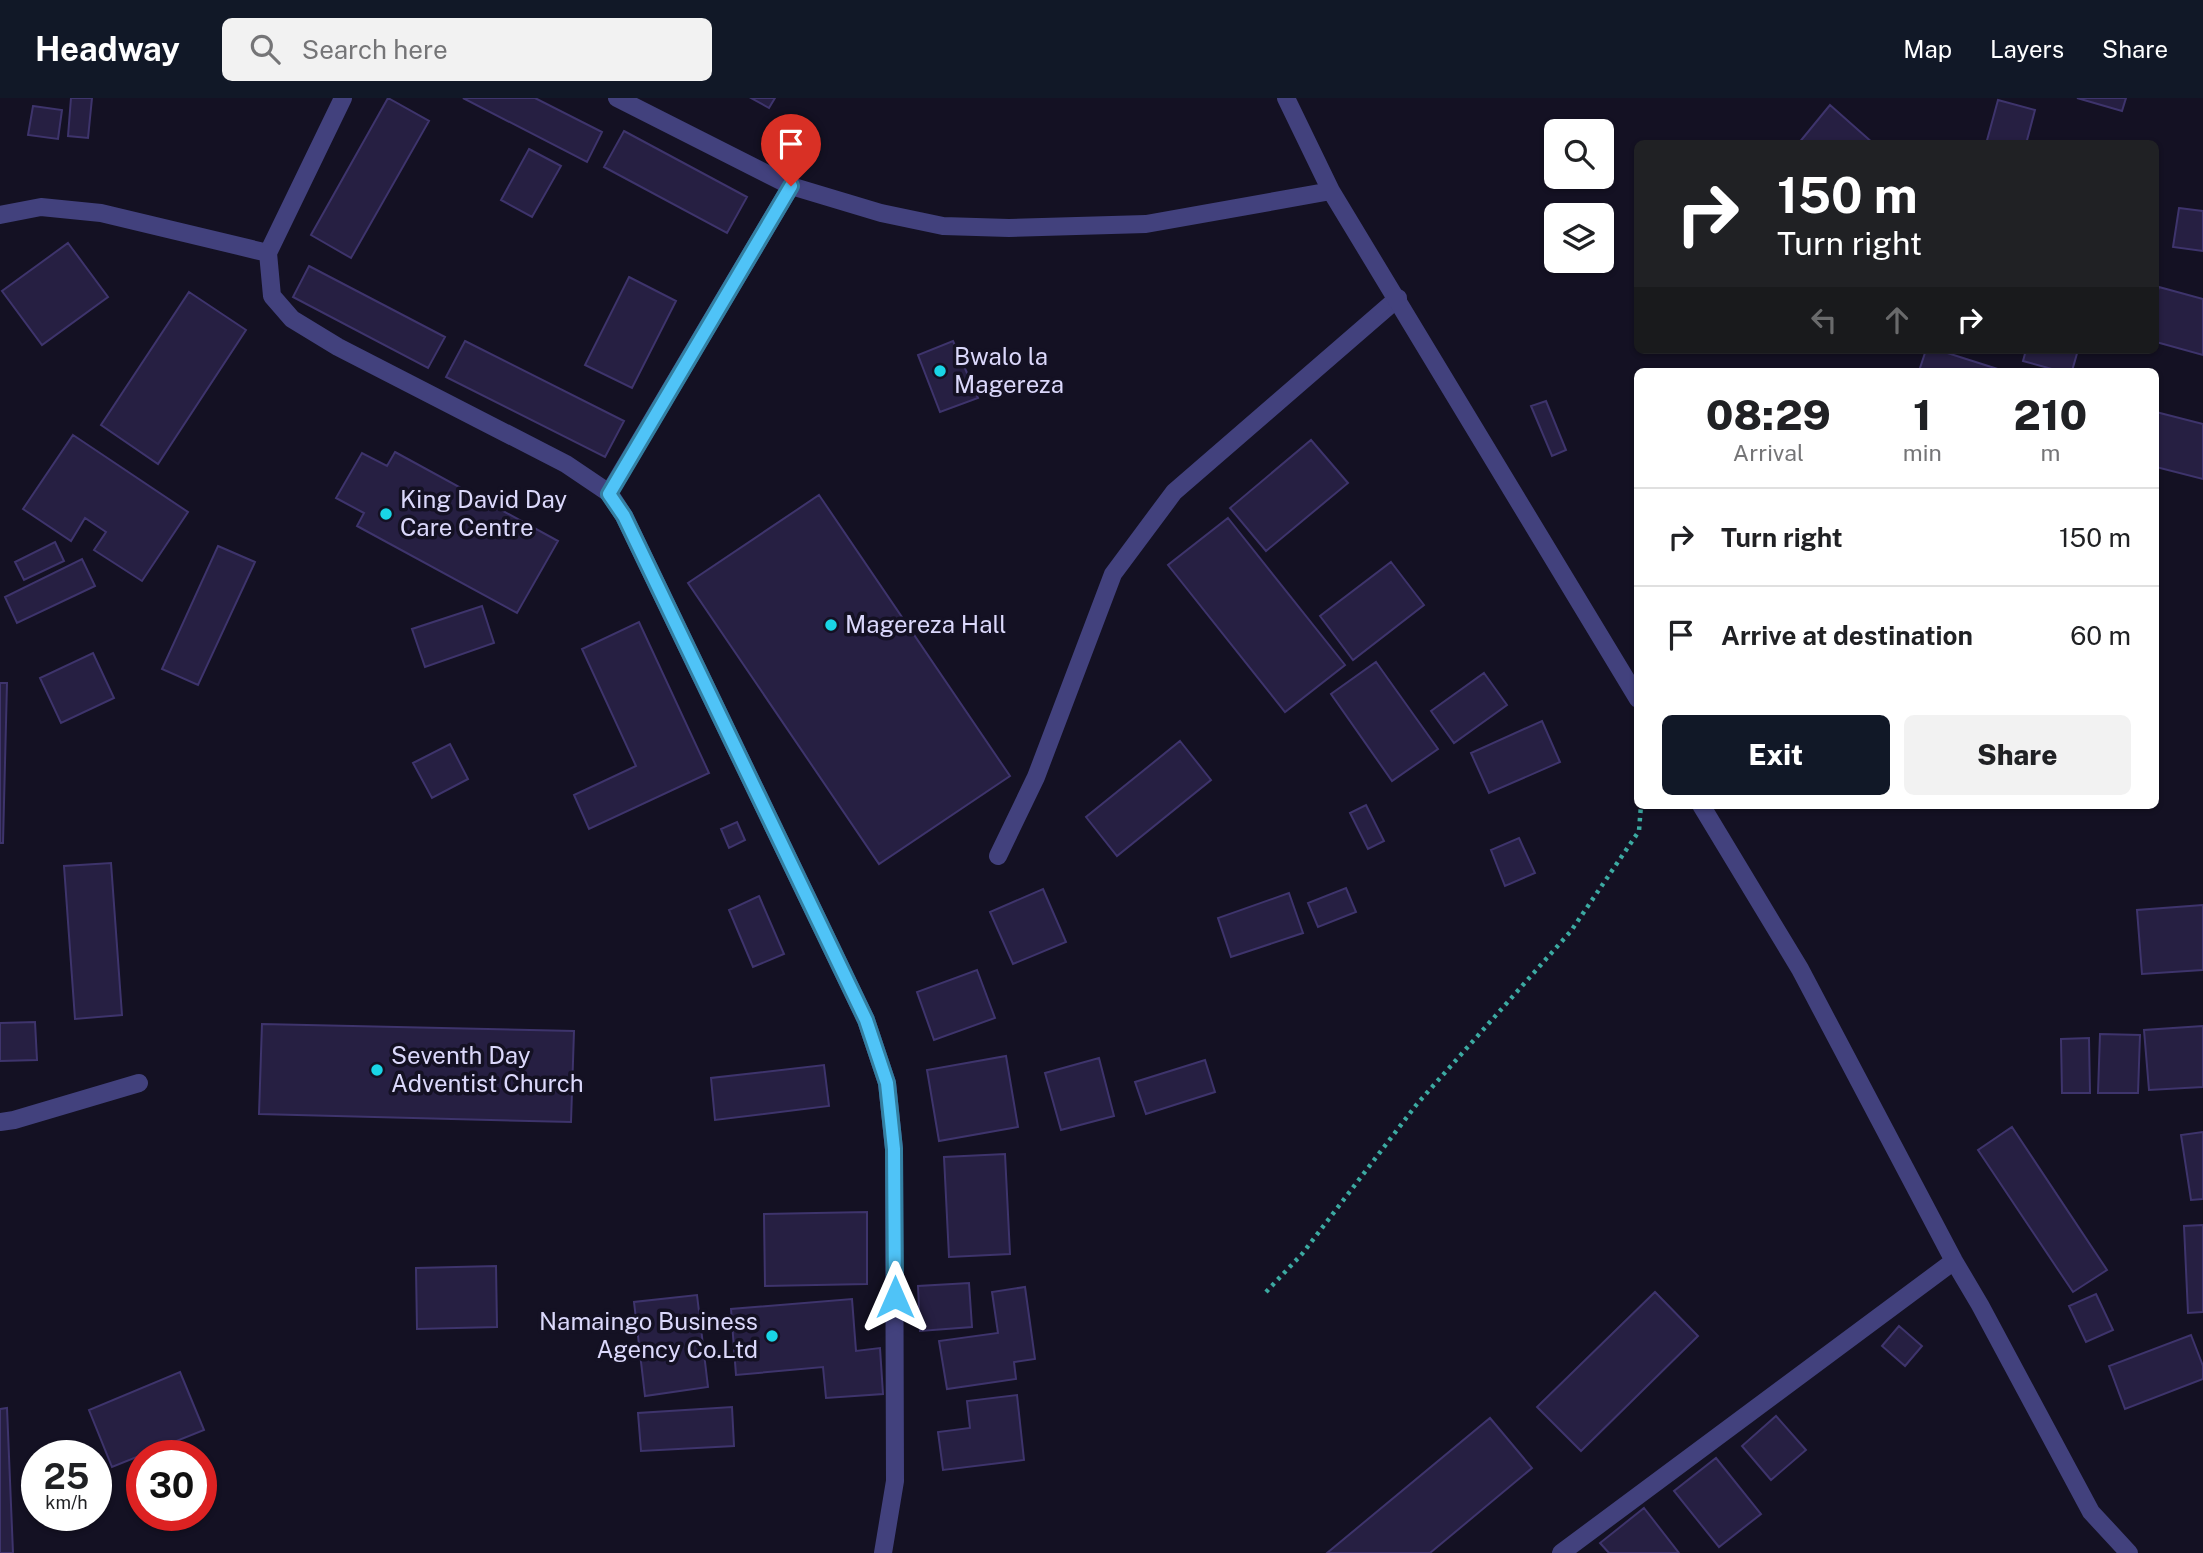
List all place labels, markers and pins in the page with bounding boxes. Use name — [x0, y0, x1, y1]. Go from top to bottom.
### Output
pin — [761, 114, 821, 186]
place label: Bwalo la Magereza — [954, 342, 1064, 398]
marker: Bwalo la Magereza — [932, 363, 948, 379]
place label: King David Day Care Centre — [400, 485, 567, 541]
marker: King David Day Care Centre — [378, 506, 394, 522]
place label: Magereza Hall — [845, 610, 1007, 638]
marker: Magereza Hall — [823, 617, 839, 633]
place label: Seventh Day Adventist Church — [391, 1041, 584, 1097]
marker: Seventh Day Adventist Church — [369, 1062, 385, 1078]
place label: Namaingo Business Agency Co.Ltd — [539, 1307, 758, 1363]
marker: Namaingo Business Agency Co.Ltd — [764, 1328, 780, 1344]

